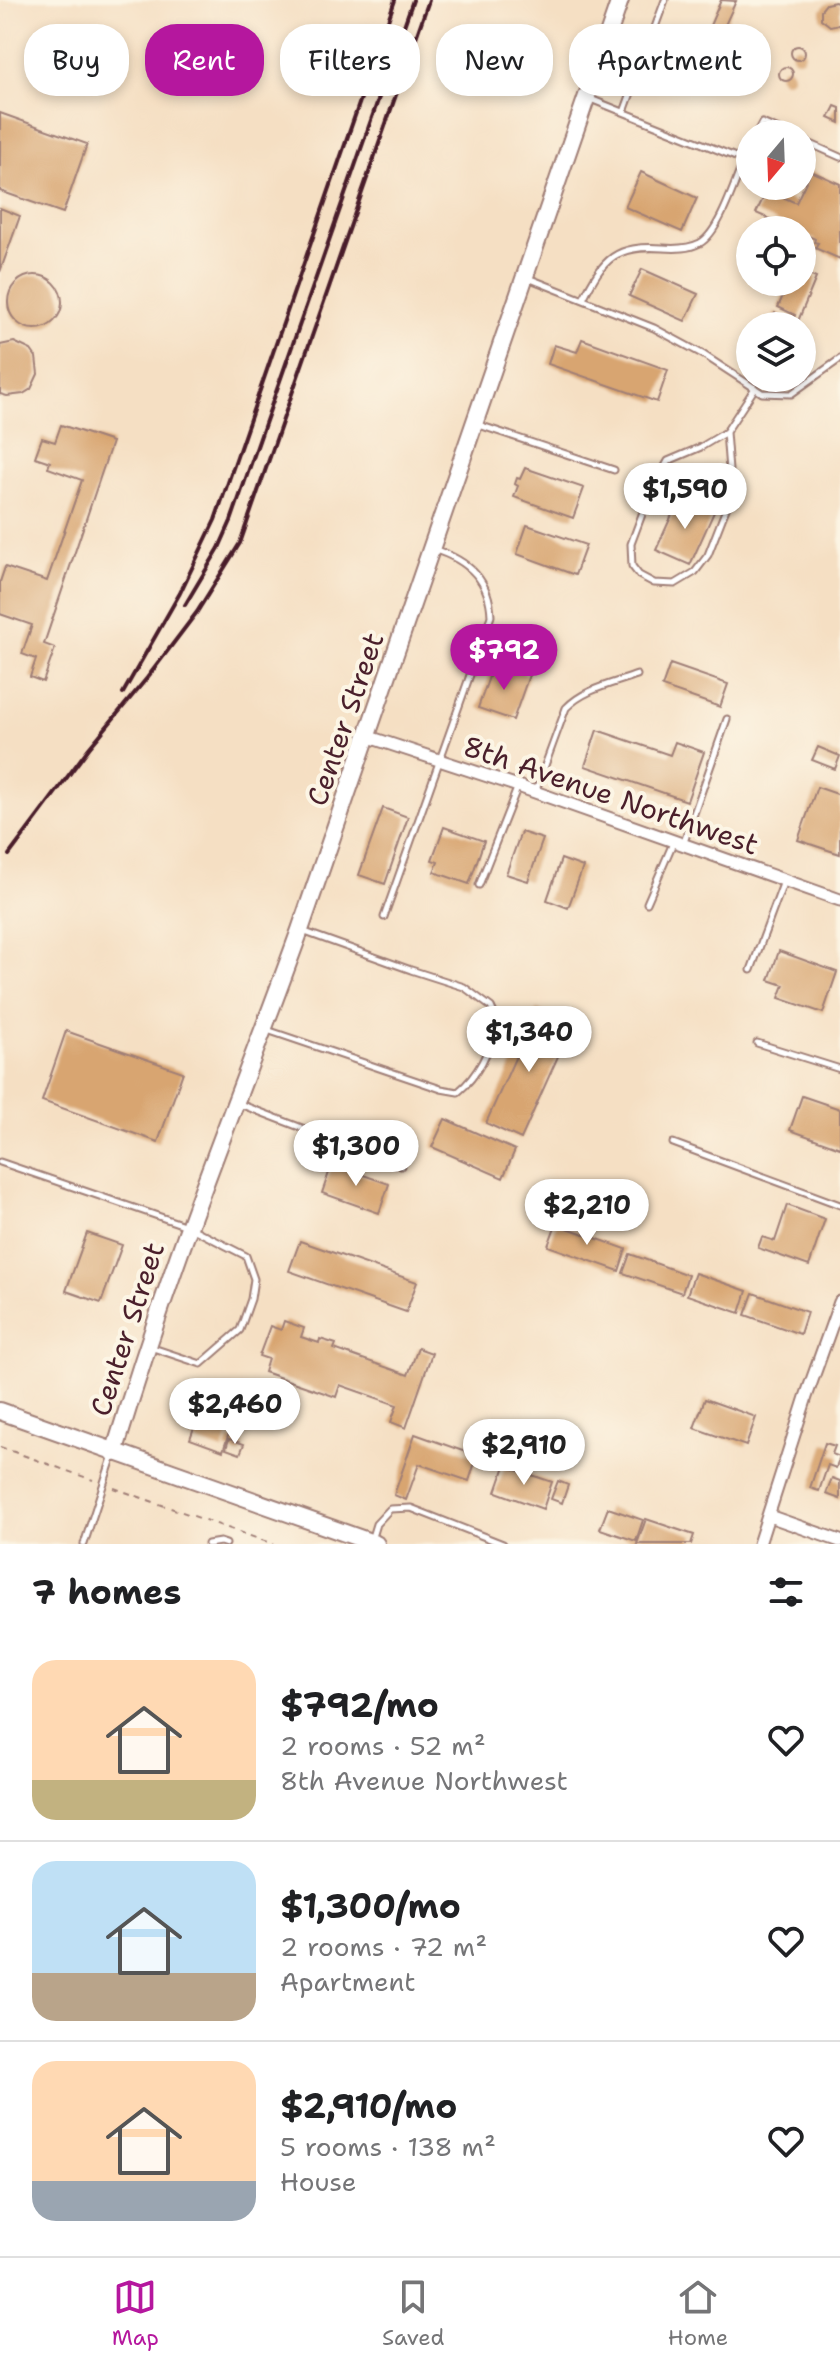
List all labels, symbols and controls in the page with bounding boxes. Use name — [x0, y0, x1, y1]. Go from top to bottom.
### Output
chip: Buy — [24, 24, 129, 96]
chip: Rent — [145, 24, 264, 96]
chip: Filters — [280, 24, 420, 96]
chip: New — [436, 24, 553, 96]
chip: Apartment — [569, 24, 771, 96]
north arrow — [736, 120, 816, 200]
map controls — [736, 120, 816, 392]
button: locate — [736, 216, 816, 296]
button: layers — [736, 312, 816, 392]
pin: $1,590 — [620, 463, 750, 531]
text: $1,590 — [642, 471, 728, 506]
pin: $792 — [457, 624, 551, 692]
street label: Center Street — [298, 627, 392, 811]
text: $792 — [468, 632, 540, 667]
street label: 8th Avenue Northwest — [458, 727, 764, 863]
pin: $1,340 — [464, 1006, 594, 1074]
text: $1,340 — [485, 1014, 573, 1049]
pin: $1,300 — [291, 1120, 421, 1188]
text: $1,300 — [312, 1128, 400, 1163]
pin: $2,210 — [522, 1179, 652, 1247]
text: $2,210 — [543, 1187, 631, 1222]
street label: Center Street — [81, 1237, 173, 1421]
pin: $2,460 — [170, 1378, 300, 1446]
text: $2,460 — [187, 1386, 283, 1421]
pin: $2,910 — [459, 1419, 589, 1487]
text: $2,910 — [481, 1427, 567, 1462]
text: 7 homes — [32, 1569, 181, 1615]
icon: filters — [764, 1570, 808, 1614]
text: $792/mo — [280, 1682, 439, 1728]
icon: home — [96, 1692, 192, 1788]
icon: heart — [764, 1718, 808, 1762]
text: 2 rooms · 52 m² — [280, 1728, 486, 1763]
text: 8th Avenue Northwest — [280, 1763, 568, 1798]
text: $1,300/mo — [280, 1883, 461, 1929]
icon: home — [96, 1893, 192, 1989]
icon: heart — [764, 1919, 808, 1963]
text: 2 rooms · 72 m² — [280, 1929, 487, 1964]
text: Apartment — [280, 1964, 416, 1999]
text: $2,910/mo — [280, 2083, 457, 2129]
icon: home — [96, 2093, 192, 2189]
icon: heart — [764, 2119, 808, 2163]
text: 5 rooms · 138 m² — [280, 2129, 496, 2164]
text: House — [280, 2164, 356, 2199]
tab: Map — [112, 2275, 159, 2352]
tab: Saved — [382, 2275, 445, 2352]
tab: Home — [668, 2275, 728, 2352]

